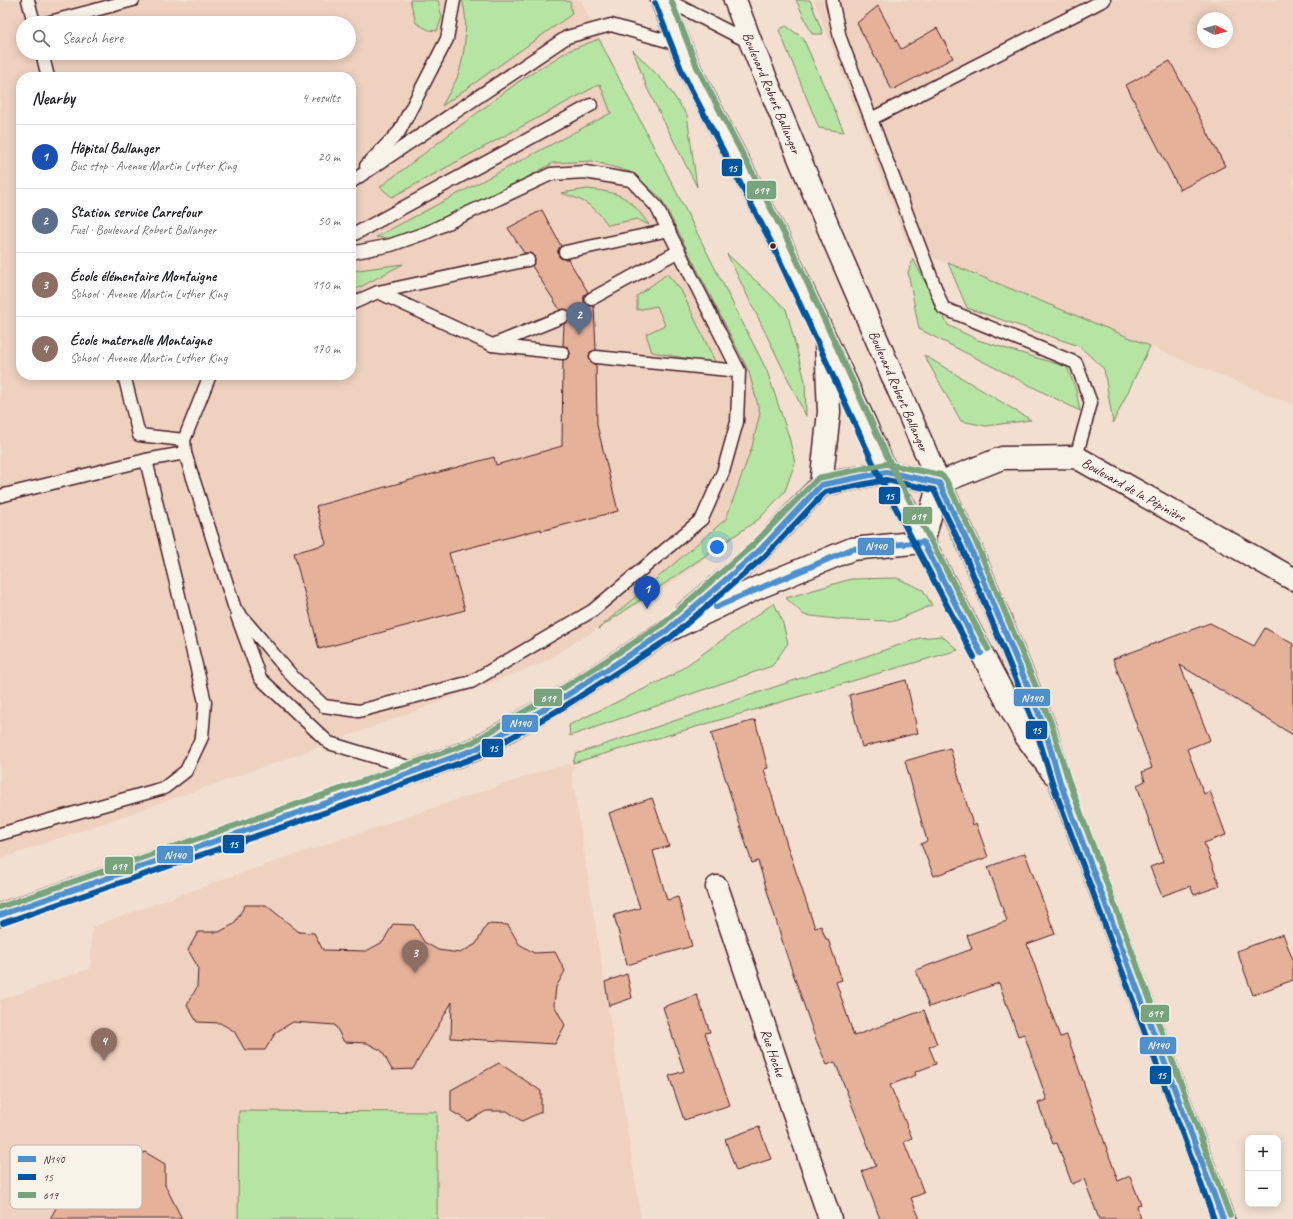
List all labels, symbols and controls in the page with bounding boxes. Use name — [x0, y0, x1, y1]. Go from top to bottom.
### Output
north arrow — [1197, 12, 1233, 48]
search box — [16, 16, 356, 60]
icon: search — [30, 27, 52, 49]
text: Search here — [62, 29, 123, 48]
street label: Boulevard Robert Ballanger — [739, 30, 805, 157]
text: Nearby — [32, 88, 75, 109]
text: 4 results — [302, 90, 340, 106]
text: Hôpital Ballanger — [70, 139, 159, 158]
text: 1 — [42, 149, 48, 165]
text: 20 m — [318, 149, 340, 165]
text: Bus stop · Avenue Martin Luther King — [70, 158, 237, 174]
line badge: 15 — [721, 158, 743, 177]
text: 15 — [727, 161, 738, 175]
line badge: 619 — [746, 180, 777, 200]
text: 619 — [754, 183, 770, 197]
text: Station service Carrefour — [70, 203, 201, 222]
text: 2 — [42, 213, 48, 229]
text: 50 m — [318, 213, 340, 229]
text: Fuel · Boulevard Robert Ballanger — [70, 222, 216, 238]
unlabelled marker — [768, 241, 778, 251]
text: École élémentaire Montaigne — [70, 267, 216, 286]
text: 3 — [42, 277, 48, 293]
text: 110 m — [312, 277, 340, 293]
text: School · Avenue Martin Luther King — [70, 286, 227, 302]
pin: 2 — [566, 302, 592, 335]
street label: Boulevard Robert Ballanger — [865, 328, 933, 455]
text: École maternelle Montaigne — [70, 331, 211, 350]
text: 4 — [42, 341, 48, 357]
text: 170 m — [312, 341, 340, 357]
text: School · Avenue Martin Luther King — [70, 350, 227, 366]
street label: Boulevard de la Pépinière — [1079, 454, 1190, 526]
line badge: 15 — [878, 486, 901, 505]
text: 15 — [884, 489, 895, 503]
line badge: 619 — [902, 506, 933, 525]
text: 619 — [911, 509, 927, 523]
your location — [707, 537, 727, 557]
line badge: N140 — [857, 537, 895, 556]
text: N140 — [865, 539, 888, 553]
pin: 1 — [634, 576, 660, 609]
line badge: 619 — [533, 688, 563, 707]
line badge: N140 — [1013, 688, 1051, 707]
text: 619 — [541, 691, 557, 705]
text: N140 — [1021, 691, 1044, 705]
line badge: N140 — [501, 714, 539, 733]
text: N140 — [509, 716, 532, 730]
line badge: 15 — [1025, 720, 1048, 740]
text: 15 — [1031, 723, 1042, 737]
line badge: 15 — [481, 738, 504, 758]
text: 15 — [488, 741, 499, 755]
line badge: 15 — [222, 834, 245, 854]
text: 15 — [228, 837, 239, 851]
line badge: N140 — [156, 845, 194, 864]
text: N140 — [164, 848, 187, 862]
line badge: 619 — [104, 856, 134, 875]
text: 619 — [112, 859, 128, 873]
pin: 3 — [402, 940, 428, 973]
line badge: 619 — [1140, 1004, 1170, 1023]
text: 619 — [1148, 1006, 1164, 1020]
street label: Rue Hoche — [757, 1027, 789, 1080]
pin: 4 — [91, 1028, 117, 1061]
line badge: N140 — [1139, 1036, 1177, 1055]
text: N140 — [1147, 1038, 1170, 1052]
line badge: 15 — [1149, 1065, 1172, 1085]
text: 15 — [1156, 1068, 1167, 1082]
map controls — [1245, 1135, 1281, 1207]
button: + — [1245, 1135, 1281, 1171]
legend — [10, 1145, 142, 1209]
text: N140 — [43, 1152, 65, 1166]
text: 15 — [43, 1170, 54, 1184]
button: − — [1245, 1171, 1281, 1207]
text: 619 — [43, 1188, 59, 1202]

